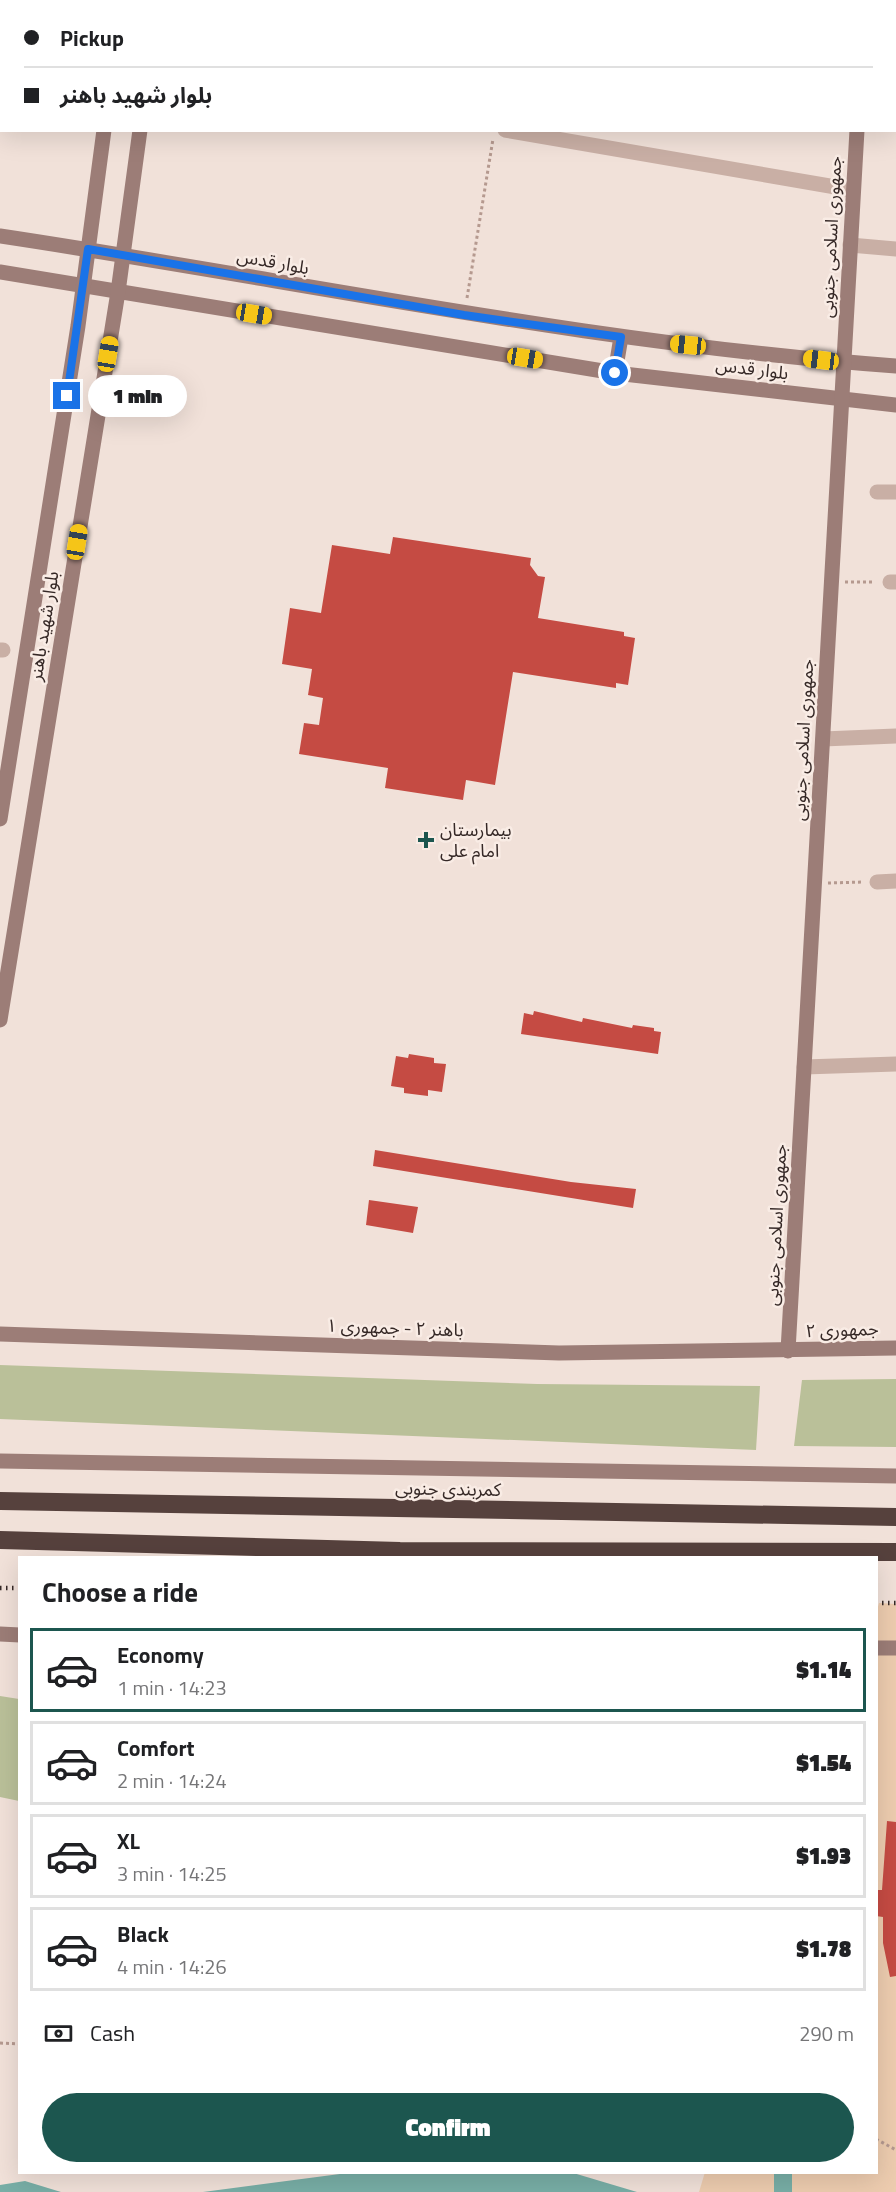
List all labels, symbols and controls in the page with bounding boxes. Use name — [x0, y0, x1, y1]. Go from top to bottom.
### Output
text: Pickup — [60, 21, 124, 55]
text: بلوار شهید باهنر — [60, 78, 212, 112]
street label: جمهوری اسلامی جنوبی — [813, 155, 848, 319]
street label: بلوار قدس — [235, 242, 311, 281]
car — [235, 302, 273, 326]
car — [669, 334, 707, 356]
car — [96, 335, 120, 373]
car — [506, 346, 544, 370]
car — [802, 349, 840, 371]
street label: بلوار قدس — [714, 351, 790, 386]
route start — [601, 359, 628, 386]
callout: 1 min — [88, 375, 187, 417]
text: 1 min — [113, 380, 162, 411]
route end — [53, 382, 80, 409]
car — [65, 523, 89, 561]
street label: بلوار شهید باهنر — [21, 569, 66, 684]
street label: جمهوری اسلامی جنوبی — [785, 658, 820, 822]
place label: بیمارستان امام علی — [440, 816, 512, 865]
marker: بیمارستان امام علی — [417, 831, 435, 849]
street label: جمهوری اسلامی جنوبی — [758, 1143, 793, 1307]
street label: باهنر ۲ - جمهوری ۱ — [326, 1312, 464, 1343]
street label: جمهوری ۲ — [805, 1315, 879, 1344]
street label: کمربندی جنوبی — [395, 1474, 502, 1503]
text: Choose a ride — [42, 1571, 198, 1612]
text: Economy — [117, 1638, 204, 1672]
icon: car — [45, 1643, 99, 1697]
text: $1.14 — [796, 1653, 851, 1687]
text: 1 min · 14:23 — [117, 1672, 227, 1703]
text: Comfort — [117, 1731, 195, 1765]
icon: car — [45, 1736, 99, 1790]
text: $1.54 — [796, 1746, 851, 1780]
text: 2 min · 14:24 — [117, 1765, 227, 1796]
text: XL — [117, 1824, 140, 1858]
icon: car — [45, 1829, 99, 1883]
text: $1.93 — [796, 1839, 851, 1873]
text: 3 min · 14:25 — [117, 1858, 227, 1889]
text: Black — [117, 1917, 169, 1951]
icon: car — [45, 1922, 99, 1976]
text: $1.78 — [796, 1932, 851, 1966]
text: 4 min · 14:26 — [117, 1951, 227, 1982]
text: Cash — [90, 2016, 135, 2050]
icon: cash — [42, 2017, 75, 2050]
text: 290 m — [799, 2018, 854, 2049]
button: Confirm — [42, 2093, 854, 2162]

